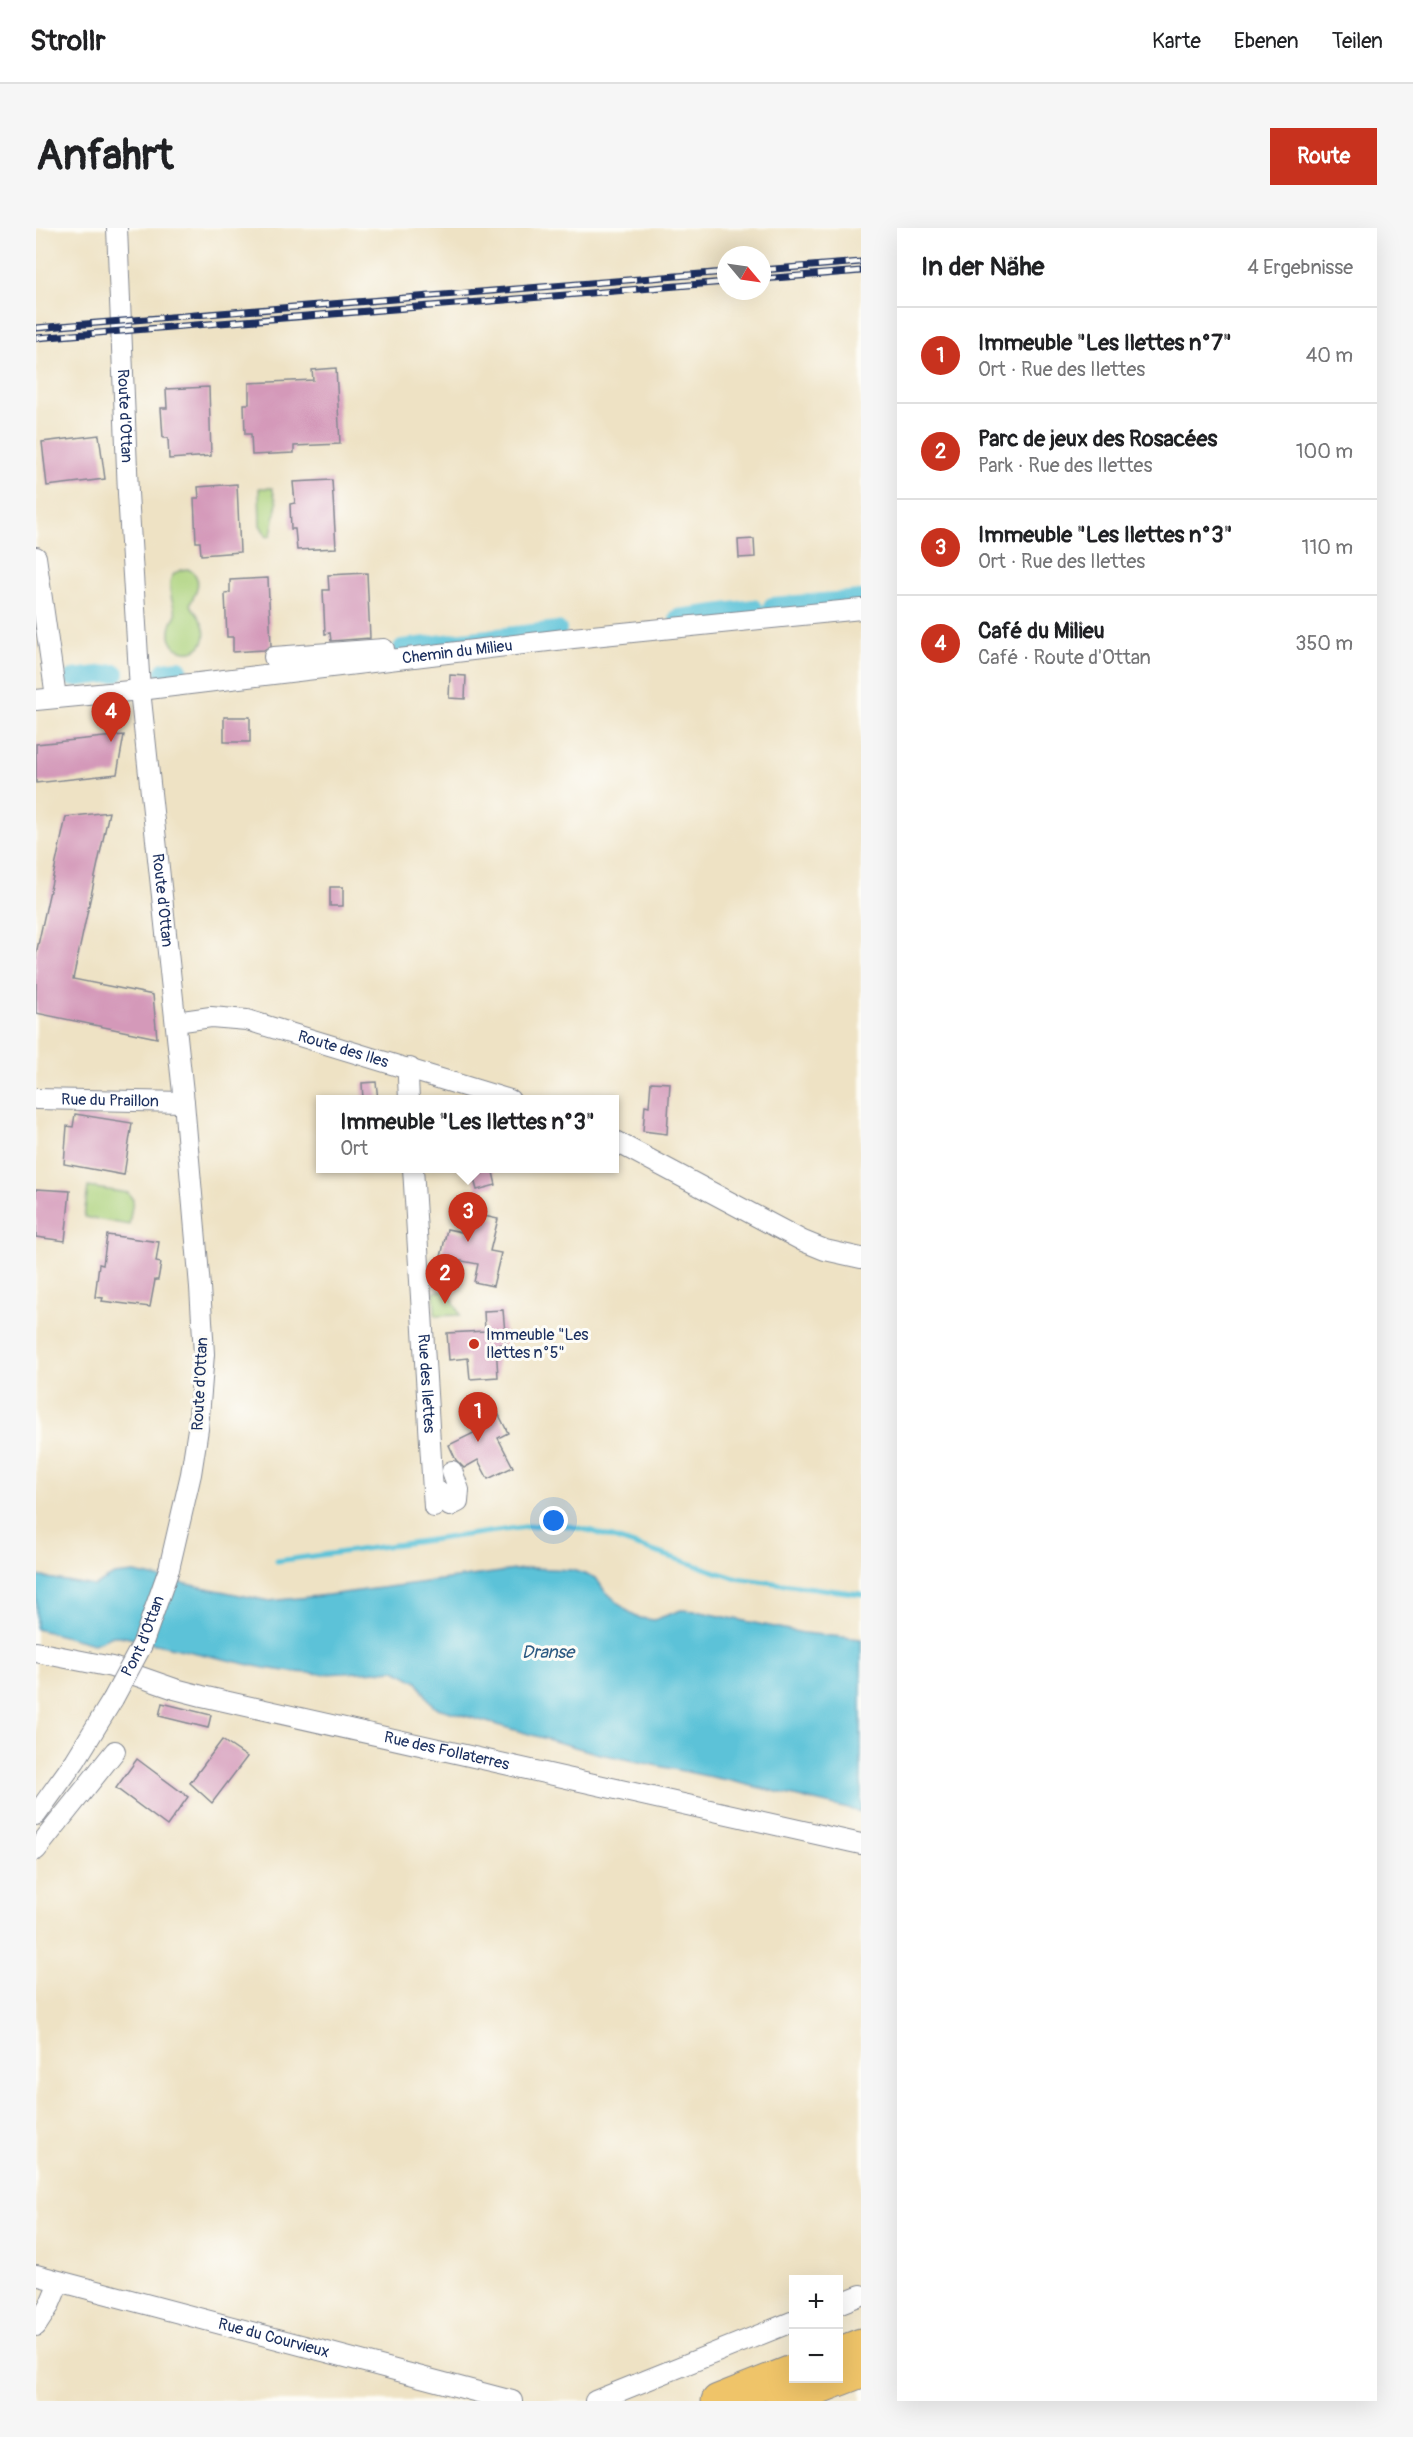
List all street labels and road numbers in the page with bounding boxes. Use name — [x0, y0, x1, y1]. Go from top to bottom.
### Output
street label: Route d'Ottan — [113, 369, 137, 463]
street label: Chemin du Milieu — [401, 635, 514, 668]
street label: Route d'Ottan — [148, 852, 177, 948]
street label: Route des Iles — [295, 1026, 391, 1072]
street label: Rue du Praillon — [61, 1090, 159, 1111]
street label: Rue des Ilettes — [413, 1333, 439, 1434]
street label: Route d'Ottan — [188, 1337, 212, 1431]
street label: Pont d'Ottan — [117, 1593, 169, 1680]
street label: Rue des Follaterres — [382, 1727, 511, 1775]
street label: Rue du Courvieux — [216, 2314, 332, 2362]

